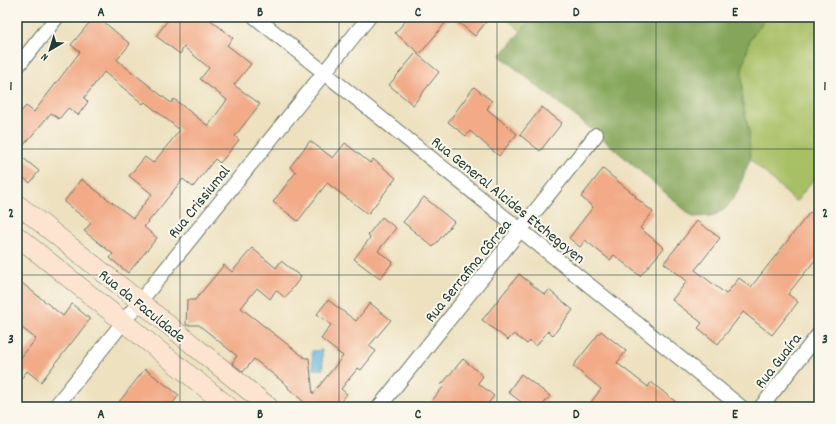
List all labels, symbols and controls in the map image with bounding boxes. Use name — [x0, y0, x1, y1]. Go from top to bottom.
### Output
text: A — [97, 4, 105, 23]
text: B — [257, 4, 263, 23]
text: C — [415, 4, 422, 23]
text: D — [573, 4, 580, 23]
text: E — [732, 4, 739, 23]
north arrow — [30, 30, 70, 70]
text: N — [38, 48, 52, 64]
text: 1 — [10, 78, 13, 97]
text: 1 — [824, 78, 827, 97]
street label: Rua General Alcides Etchegoyen — [426, 132, 589, 270]
street label: Rua Crissiumal — [163, 161, 237, 244]
text: 2 — [8, 205, 14, 224]
text: 2 — [822, 205, 828, 224]
street label: Rua Serrafina Côrrea — [420, 215, 518, 328]
street label: Rua da Faculdade — [93, 265, 190, 349]
street label: Rua Guaíra — [750, 329, 808, 394]
text: 3 — [8, 331, 14, 350]
text: 3 — [822, 331, 828, 350]
text: A — [97, 406, 105, 424]
text: B — [257, 406, 263, 424]
text: C — [415, 406, 422, 424]
text: D — [573, 406, 580, 424]
text: E — [732, 406, 739, 424]

